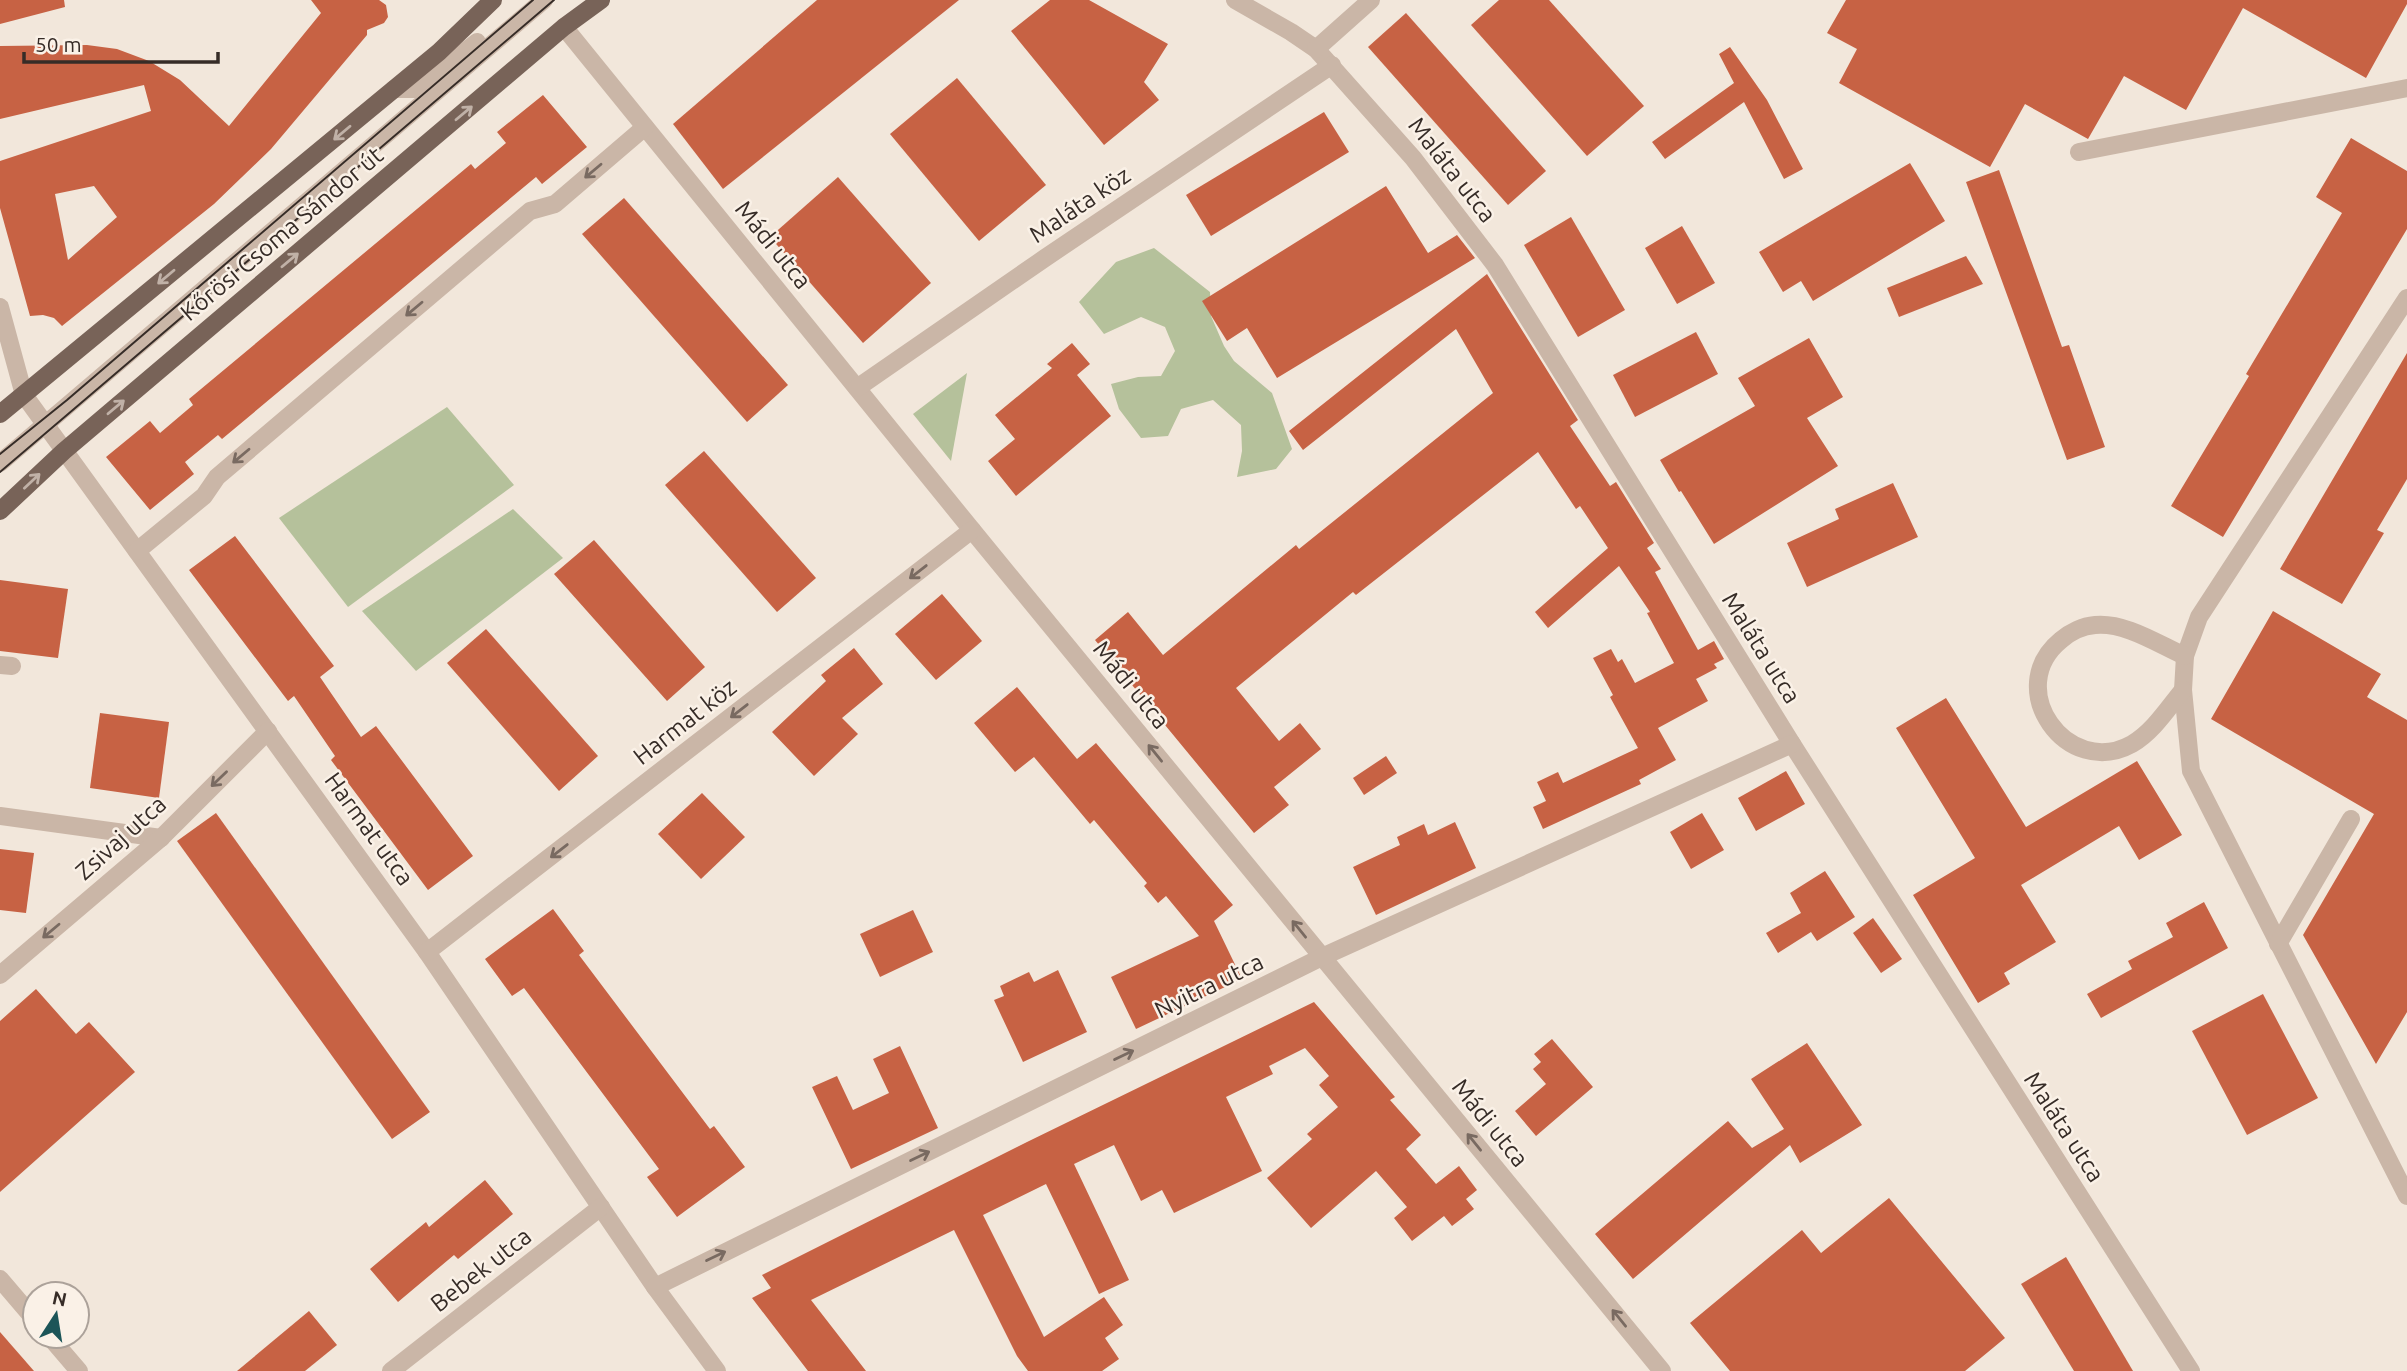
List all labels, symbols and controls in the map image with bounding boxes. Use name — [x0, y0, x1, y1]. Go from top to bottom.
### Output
scale bar — [24, 21, 219, 65]
text: 50 m — [35, 32, 82, 56]
one-way arrow — [454, 105, 472, 121]
street label: Maláta utca — [1403, 112, 1502, 227]
one-way arrow — [333, 125, 351, 140]
street label: Kőrösi Csoma Sándor út — [175, 141, 389, 326]
street label: Maláta köz — [1024, 161, 1135, 248]
one-way arrow — [585, 163, 603, 179]
street label: Mádi utca — [730, 195, 817, 294]
one-way arrow — [281, 252, 299, 268]
one-way arrow — [158, 270, 176, 285]
one-way arrow — [406, 301, 424, 317]
one-way arrow — [107, 399, 125, 415]
one-way arrow — [232, 448, 250, 464]
one-way arrow — [23, 472, 40, 489]
one-way arrow — [910, 565, 928, 580]
street label: Maláta utca — [1717, 587, 1806, 708]
street label: Mádi utca — [1088, 635, 1175, 734]
street label: Harmat köz — [628, 673, 741, 770]
one-way arrow — [730, 704, 748, 719]
one-way arrow — [1147, 744, 1162, 762]
street label: Harmat utca — [319, 767, 419, 890]
one-way arrow — [211, 770, 228, 787]
street label: Zsivaj utca — [70, 790, 171, 885]
one-way arrow — [550, 843, 568, 858]
one-way arrow — [1291, 920, 1307, 938]
one-way arrow — [42, 923, 60, 939]
street label: Nyitra utca — [1150, 948, 1267, 1023]
one-way arrow — [1113, 1048, 1134, 1061]
street label: Maláta utca — [2019, 1067, 2110, 1187]
street label: Mádi utca — [1447, 1073, 1534, 1172]
one-way arrow — [1467, 1134, 1482, 1152]
one-way arrow — [909, 1148, 930, 1162]
street label: Bebek utca — [425, 1222, 536, 1317]
one-way arrow — [705, 1249, 726, 1263]
north arrow — [21, 1280, 91, 1350]
text: N — [50, 1286, 69, 1311]
one-way arrow — [1611, 1310, 1626, 1328]

